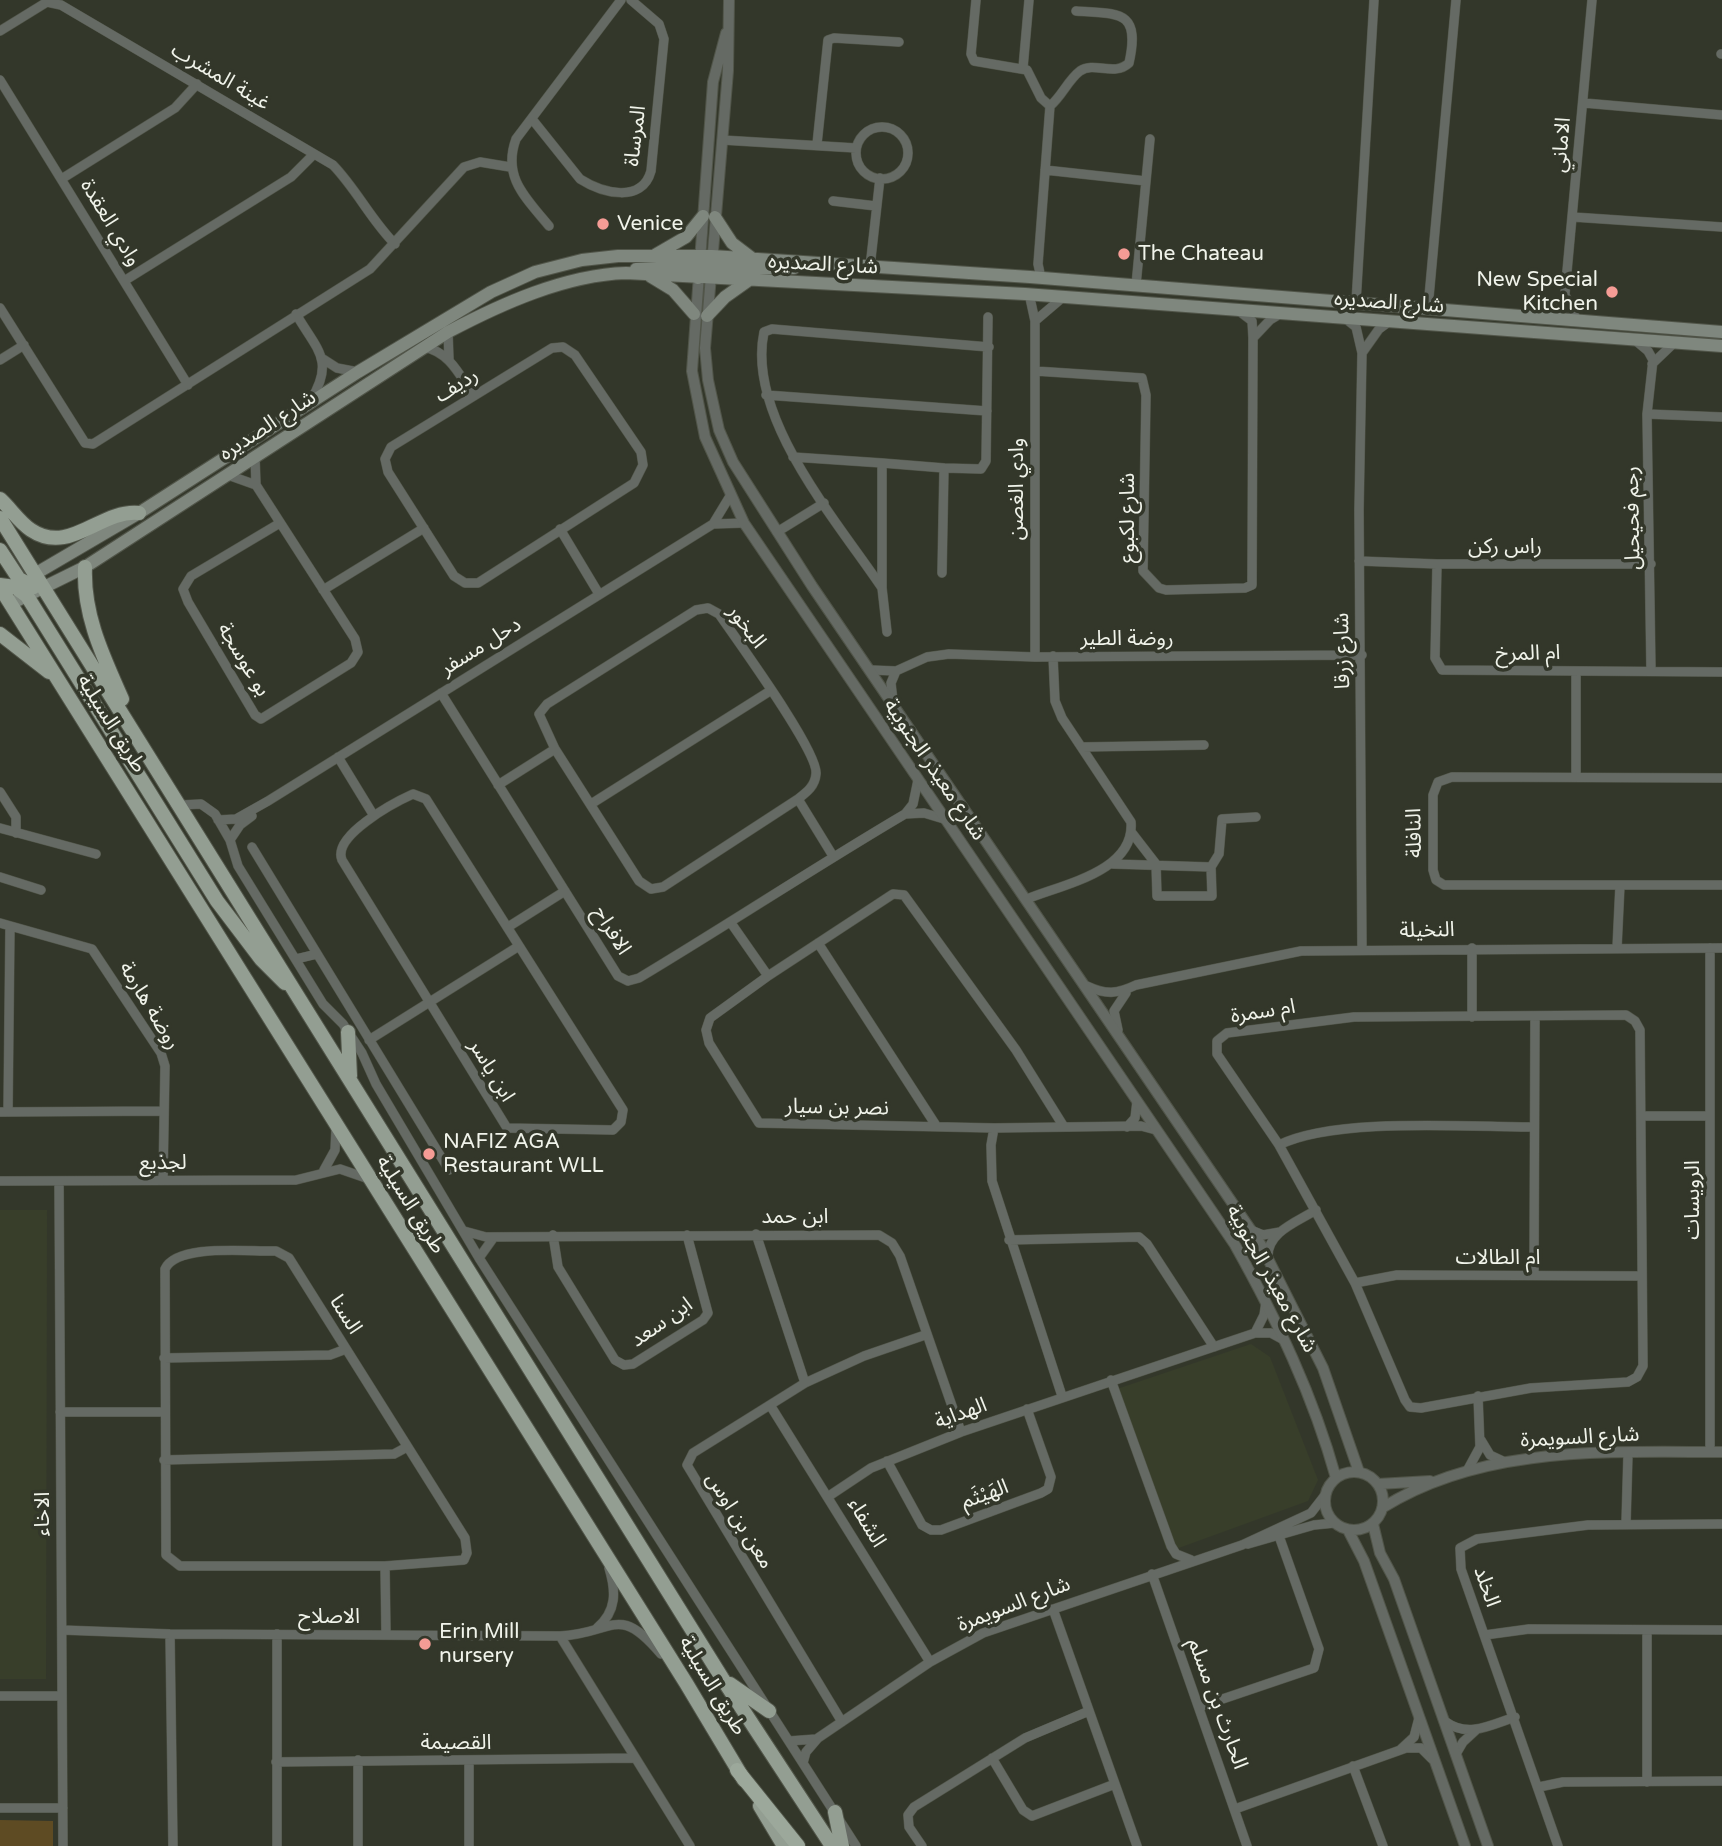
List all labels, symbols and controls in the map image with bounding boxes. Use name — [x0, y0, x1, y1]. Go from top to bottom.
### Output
street label: غينة المشرب — [166, 38, 274, 116]
street label: المرساة — [620, 104, 652, 168]
street label: الاماني — [1547, 116, 1577, 174]
street label: وادي العقدة — [74, 175, 146, 271]
place label: Venice — [617, 211, 683, 237]
marker: Venice — [595, 216, 611, 232]
place label: The Chateau — [1138, 241, 1264, 267]
marker: The Chateau — [1116, 246, 1132, 262]
street label: شارع الصديره — [767, 250, 879, 280]
place label: New Special Kitchen — [1476, 267, 1598, 317]
marker: New Special Kitchen — [1604, 284, 1620, 300]
street label: شارع الصديره — [1333, 287, 1445, 319]
street label: رديف — [431, 363, 483, 409]
street label: شارع الصديره — [215, 385, 321, 467]
street label: وادي الغصن — [1004, 438, 1030, 540]
street label: رجم فحيحيل — [1619, 466, 1647, 570]
street label: شارع لكبوع — [1115, 473, 1141, 563]
street label: راس ركن — [1468, 534, 1542, 560]
street label: البخور — [721, 600, 771, 654]
street label: دحل مسفر — [436, 612, 526, 682]
street label: شارع زرقا — [1330, 612, 1356, 690]
street label: بو عوسجة — [211, 619, 275, 701]
street label: روضة الطير — [1080, 626, 1174, 652]
street label: ام المرخ — [1495, 641, 1561, 667]
street label: طريق السيلية — [71, 670, 151, 778]
street label: شارع معيذر الجنوبية — [877, 694, 991, 846]
street label: النافلة — [1402, 808, 1428, 858]
street label: الافراح — [586, 902, 636, 960]
street label: النخيلة — [1399, 918, 1455, 944]
street label: روضة هارمة — [113, 958, 185, 1054]
street label: ام سمرة — [1229, 994, 1297, 1030]
street label: ابن ياسر — [463, 1035, 519, 1107]
street label: نصر بن سيار — [785, 1094, 889, 1122]
place label: NAFIZ AGA Restaurant WLL — [443, 1129, 604, 1179]
marker: NAFIZ AGA Restaurant WLL — [421, 1146, 437, 1162]
street label: لجذيع — [139, 1150, 187, 1176]
street label: طريق السيلية — [370, 1151, 450, 1259]
street label: الرويسات — [1680, 1160, 1706, 1240]
street label: شارع معيذر الجنوبية — [1220, 1201, 1322, 1357]
street label: ابن حمد — [761, 1204, 829, 1230]
street label: ام الطالات — [1455, 1245, 1541, 1271]
street label: السنا — [323, 1291, 367, 1339]
street label: ابن سعد — [626, 1293, 698, 1353]
street label: الهداية — [931, 1393, 991, 1435]
street label: شارع السويمرة — [1520, 1422, 1640, 1454]
street label: معن بن اوس — [699, 1468, 779, 1574]
street label: الهَيْثَم — [958, 1475, 1012, 1515]
street label: الاخاء — [30, 1492, 56, 1536]
street label: الشفاء — [841, 1494, 891, 1552]
street label: الخلد — [1467, 1563, 1505, 1611]
street label: شارع السويمرة — [954, 1572, 1074, 1638]
street label: الاصلاح — [298, 1604, 360, 1630]
place label: Erin Mill nursery — [439, 1619, 520, 1669]
street label: طريق السيلية — [673, 1632, 751, 1740]
street label: الحارث بن مسلم — [1182, 1635, 1252, 1773]
marker: Erin Mill nursery — [417, 1636, 433, 1652]
street label: القصيمة — [421, 1730, 491, 1756]

